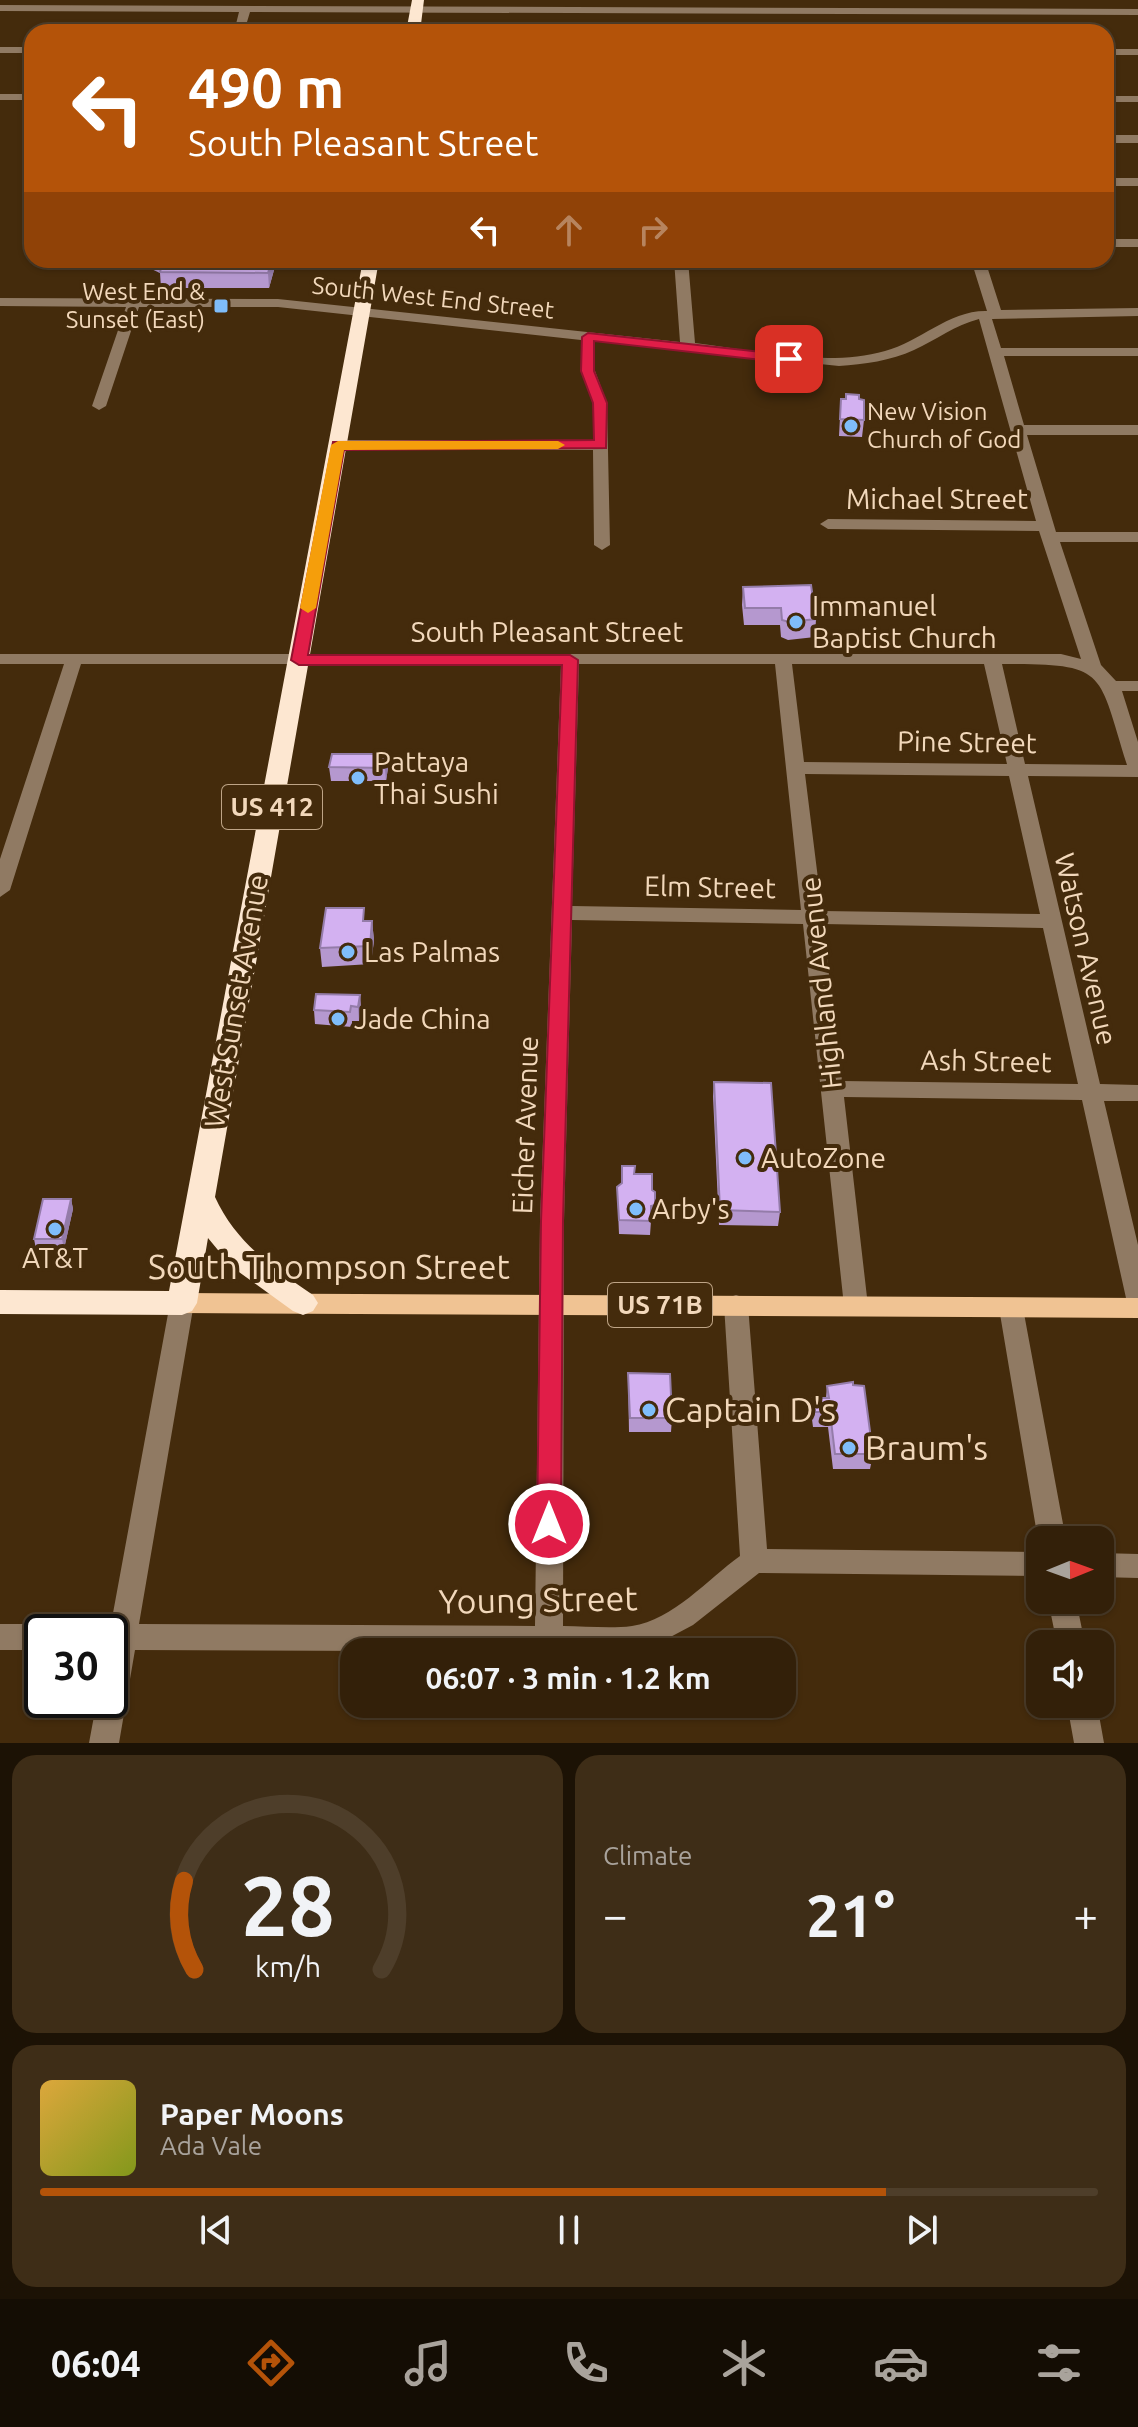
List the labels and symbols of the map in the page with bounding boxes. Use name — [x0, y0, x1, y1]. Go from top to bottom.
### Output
street label: South West End Street — [311, 271, 556, 324]
place label: West End & Sunset (East) — [66, 278, 205, 333]
marker: West End & Sunset (East) — [212, 297, 230, 315]
pin — [755, 325, 823, 393]
place label: New Vision Church of God — [867, 398, 1021, 453]
marker: New Vision Church of God — [842, 417, 860, 435]
street label: Michael Street — [846, 483, 1028, 514]
place label: Immanuel Baptist Church — [812, 590, 997, 653]
marker: Immanuel Baptist Church — [787, 613, 805, 631]
street label: South Pleasant Street — [411, 616, 683, 647]
street label: Pine Street — [897, 725, 1037, 758]
place label: Pattaya Thai Sushi — [374, 746, 499, 809]
marker: Pattaya Thai Sushi — [349, 769, 367, 787]
road number: US 412 — [222, 785, 322, 829]
street label: Watson Avenue — [1049, 850, 1124, 1048]
street label: Elm Street — [644, 870, 776, 903]
street label: West Sunset Avenue — [198, 872, 273, 1130]
street label: Highland Avenue — [794, 875, 847, 1091]
place label: Las Palmas — [364, 936, 500, 967]
marker: Las Palmas — [339, 943, 357, 961]
place label: Jade China — [354, 1003, 491, 1034]
marker: Jade China — [329, 1010, 347, 1028]
street label: Eicher Avenue — [506, 1035, 543, 1215]
street label: Ash Street — [920, 1044, 1052, 1077]
place label: AutoZone — [761, 1142, 886, 1173]
marker: AutoZone — [736, 1149, 754, 1167]
place label: Arby's — [652, 1193, 730, 1224]
marker: Arby's — [627, 1200, 645, 1218]
marker: AT&T — [46, 1220, 64, 1238]
place label: AT&T — [22, 1242, 88, 1273]
street label: South Thompson Street — [148, 1247, 510, 1285]
road number: US 71B — [608, 1283, 712, 1327]
place label: Captain D's — [665, 1390, 836, 1428]
marker: Captain D's — [640, 1401, 658, 1419]
place label: Braum's — [865, 1428, 988, 1466]
marker: Braum's — [840, 1439, 858, 1457]
position arrow — [507, 1482, 591, 1566]
north arrow — [1026, 1526, 1114, 1614]
street label: Young Street — [438, 1578, 638, 1620]
speed limit sign: 30 — [24, 1614, 128, 1718]

